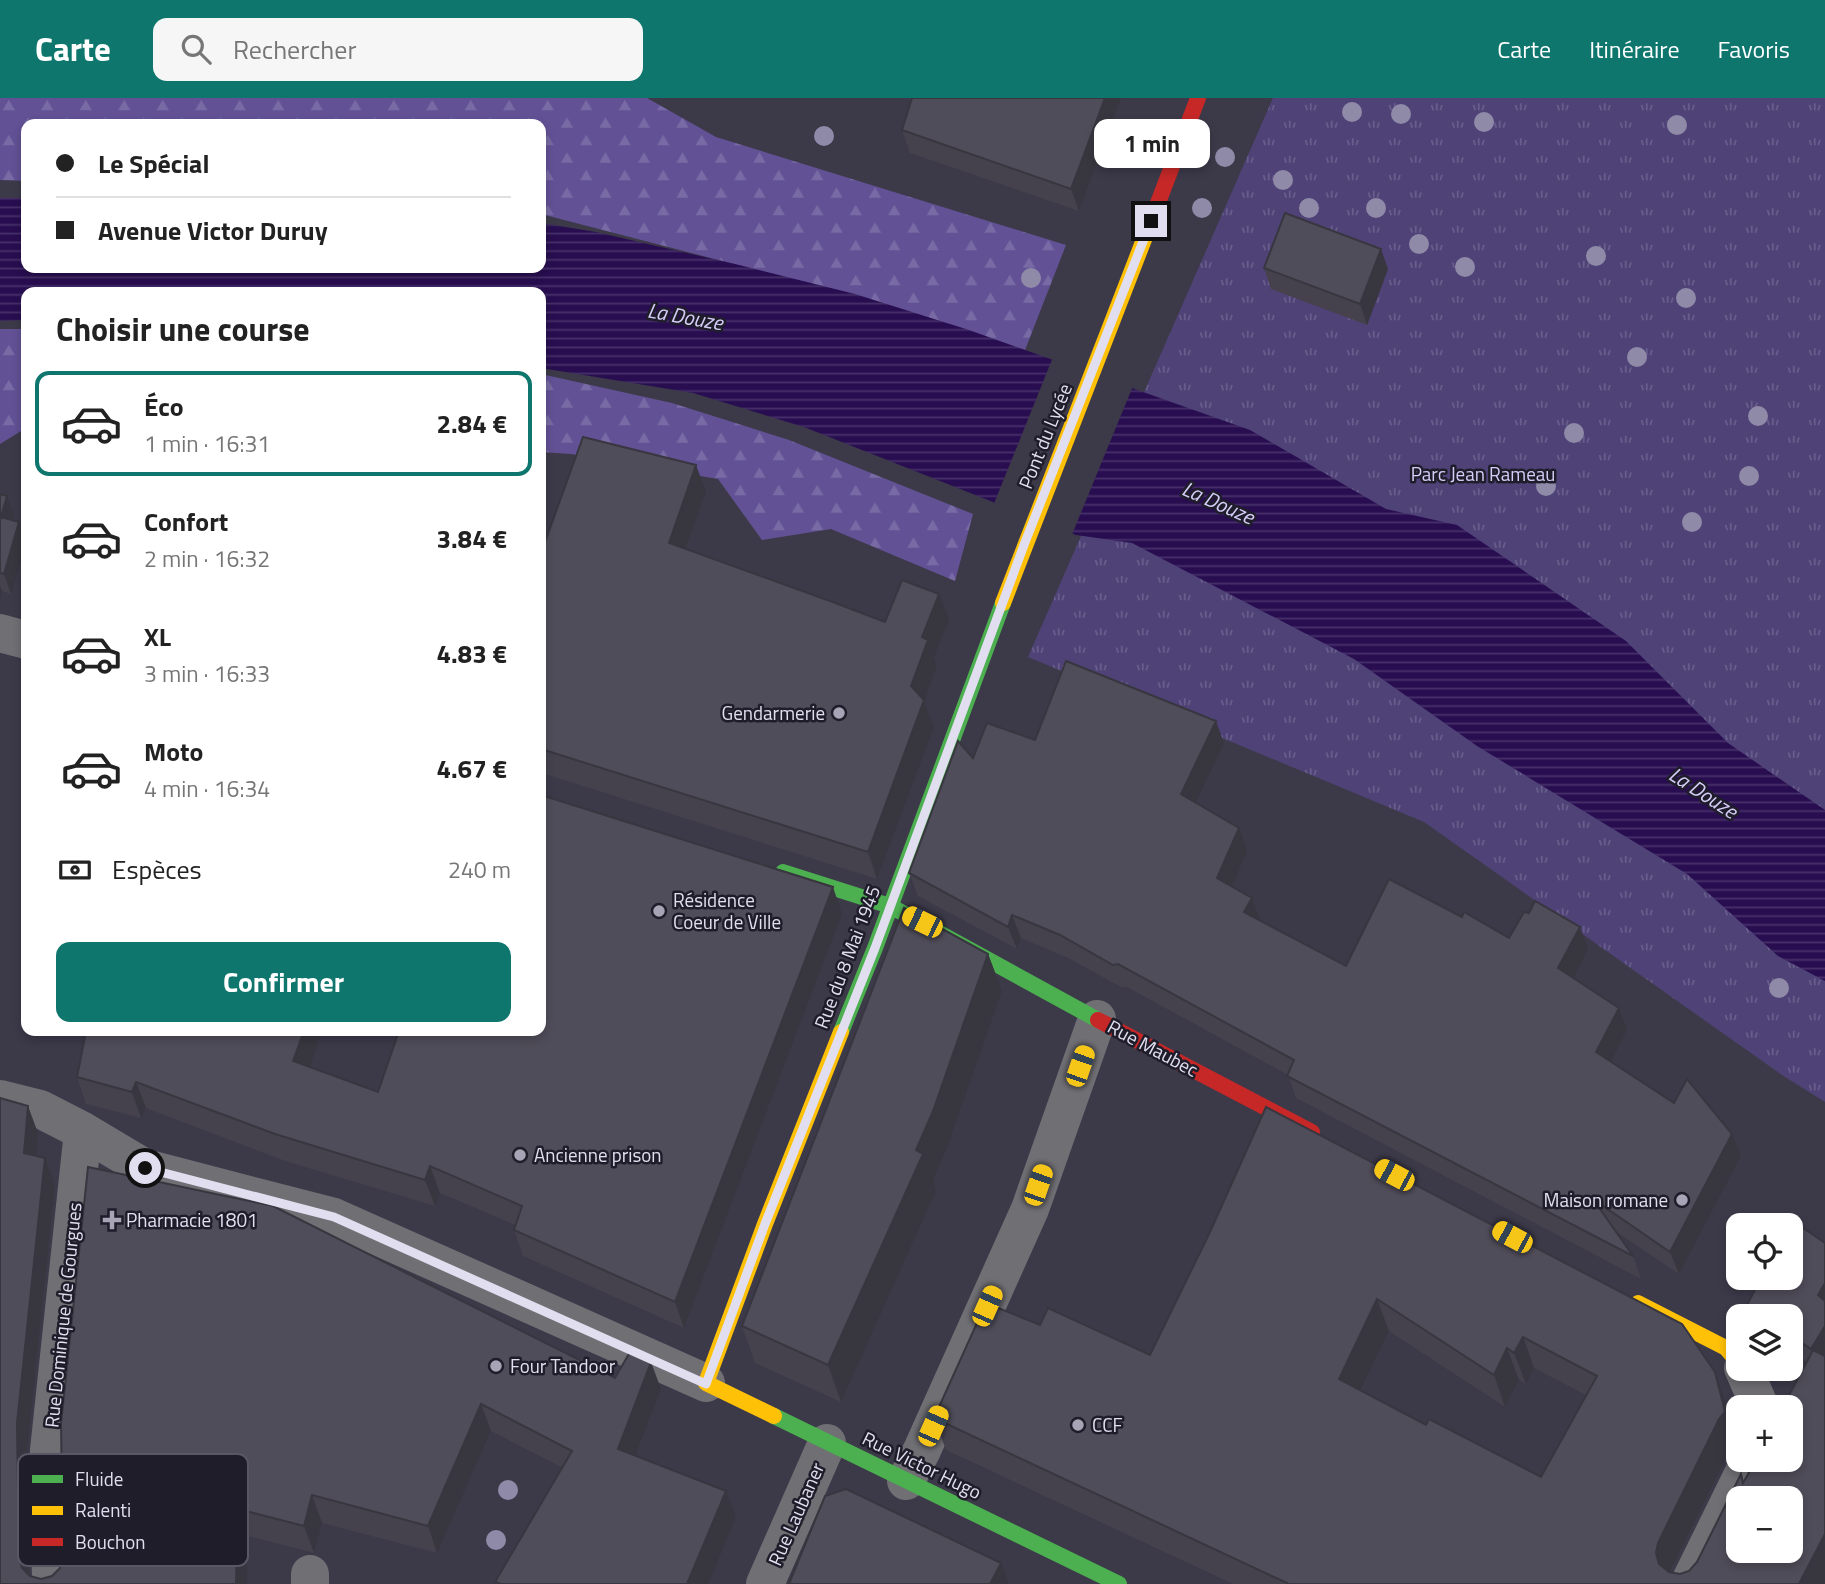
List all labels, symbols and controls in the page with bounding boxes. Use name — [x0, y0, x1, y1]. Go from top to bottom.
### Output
search box — [153, 18, 643, 81]
text: Carte — [35, 24, 111, 74]
icon: search — [177, 30, 215, 68]
text: Rechercher — [233, 30, 356, 69]
text: Carte — [1497, 31, 1551, 67]
text: Itinéraire — [1589, 31, 1680, 67]
text: Favoris — [1718, 31, 1790, 67]
callout: 1 min — [1093, 120, 1209, 169]
text: 1 min — [1124, 126, 1180, 161]
text: Le Spécial — [98, 144, 209, 183]
route end — [1135, 205, 1167, 237]
text: Avenue Victor Duruy — [98, 211, 328, 250]
water label: La Douze — [645, 294, 727, 339]
text: Choisir une course — [56, 305, 310, 353]
street label: Pont du Lycée — [1010, 379, 1079, 493]
text: Éco — [144, 387, 184, 426]
icon: car — [60, 392, 123, 455]
text: 2.84 € — [436, 404, 507, 443]
text: 1 min · 16:31 — [144, 426, 270, 461]
park label: Parc Jean Rameau — [1411, 459, 1555, 488]
water label: La Douze — [1177, 472, 1261, 533]
text: Confort — [144, 502, 228, 541]
icon: car — [60, 507, 123, 570]
text: 3.84 € — [436, 519, 507, 558]
text: 2 min · 16:32 — [144, 541, 270, 576]
text: XL — [144, 617, 171, 656]
icon: car — [60, 622, 123, 685]
text: 4.83 € — [436, 634, 507, 673]
text: 3 min · 16:33 — [144, 656, 270, 691]
place label: Gendarmerie — [722, 698, 825, 727]
marker: Gendarmerie — [831, 705, 847, 721]
text: Moto — [144, 732, 203, 771]
icon: car — [60, 737, 123, 800]
text: 4.67 € — [436, 749, 507, 788]
water label: La Douze — [1663, 758, 1745, 827]
text: 4 min · 16:34 — [144, 771, 270, 806]
text: Espèces — [112, 850, 202, 889]
icon: cash — [56, 851, 94, 889]
text: 240 m — [448, 852, 511, 887]
street label: Rue du 8 Mai 1945 — [806, 881, 887, 1033]
place label: Résidence Coeur de Ville — [673, 885, 781, 936]
marker: Résidence Coeur de Ville — [651, 903, 667, 919]
car — [899, 903, 946, 941]
button: Confirmer — [56, 942, 511, 1022]
street label: Rue Maubec — [1103, 1012, 1204, 1084]
car — [1064, 1043, 1097, 1089]
place label: Ancienne prison — [534, 1140, 662, 1169]
marker: Ancienne prison — [512, 1147, 528, 1163]
route start — [129, 1152, 161, 1184]
car — [1371, 1156, 1418, 1194]
car — [1022, 1162, 1055, 1208]
place label: Maison romane — [1543, 1185, 1668, 1214]
marker: Maison romane — [1674, 1192, 1690, 1208]
street label: Rue Dominique de Gourgues — [36, 1201, 89, 1429]
place label: Pharmacie 1801 — [126, 1205, 258, 1234]
marker: Pharmacie 1801 — [104, 1212, 120, 1228]
map controls — [1726, 1213, 1803, 1563]
button: locate — [1726, 1213, 1803, 1290]
car — [1489, 1218, 1536, 1256]
car — [969, 1283, 1006, 1329]
button: layers — [1726, 1304, 1803, 1381]
place label: Four Tandoor — [510, 1351, 616, 1380]
marker: Four Tandoor — [488, 1358, 504, 1374]
button: + — [1726, 1395, 1803, 1472]
car — [915, 1403, 952, 1449]
place label: CCF — [1092, 1410, 1123, 1439]
marker: CCF — [1070, 1417, 1086, 1433]
street label: Rue Victor Hugo — [858, 1423, 987, 1506]
legend — [18, 1454, 248, 1566]
street label: Rue Laubaner — [760, 1457, 831, 1570]
text: Fluide — [75, 1464, 123, 1493]
button: − — [1726, 1486, 1803, 1563]
text: Ralenti — [75, 1495, 131, 1524]
text: Bouchon — [75, 1527, 146, 1556]

